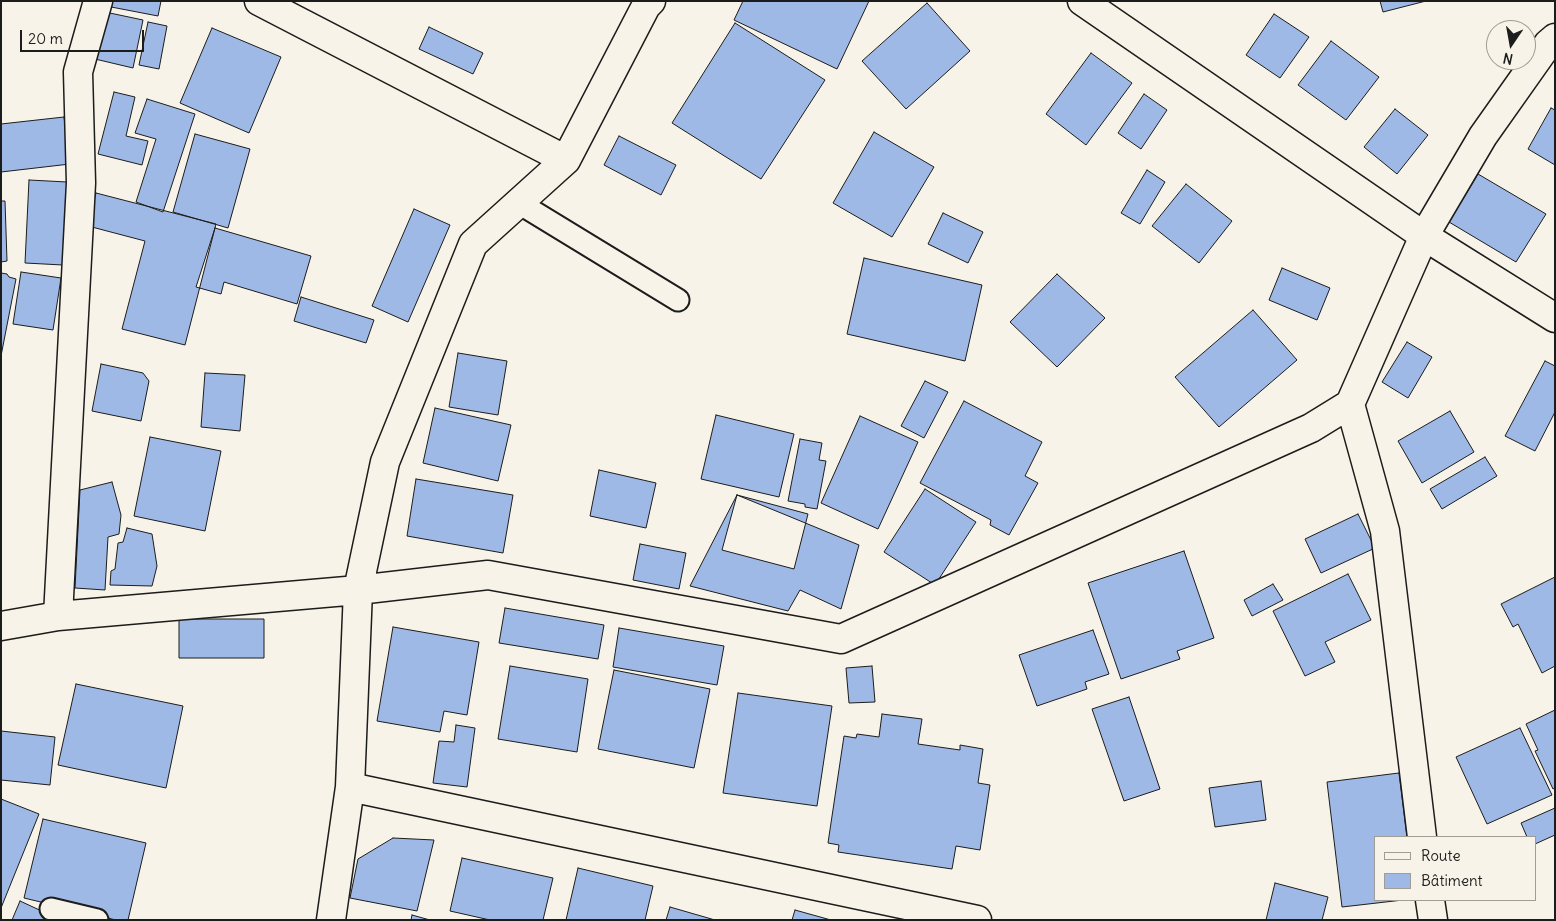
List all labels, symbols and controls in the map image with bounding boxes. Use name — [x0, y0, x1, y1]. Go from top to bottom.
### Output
scale bar — [22, 20, 146, 52]
north arrow — [1486, 20, 1536, 70]
text: 20 m — [28, 29, 63, 48]
text: N — [1501, 49, 1515, 69]
legend — [1374, 836, 1536, 901]
text: Route — [1421, 846, 1461, 865]
text: Bâtiment — [1421, 871, 1483, 890]

